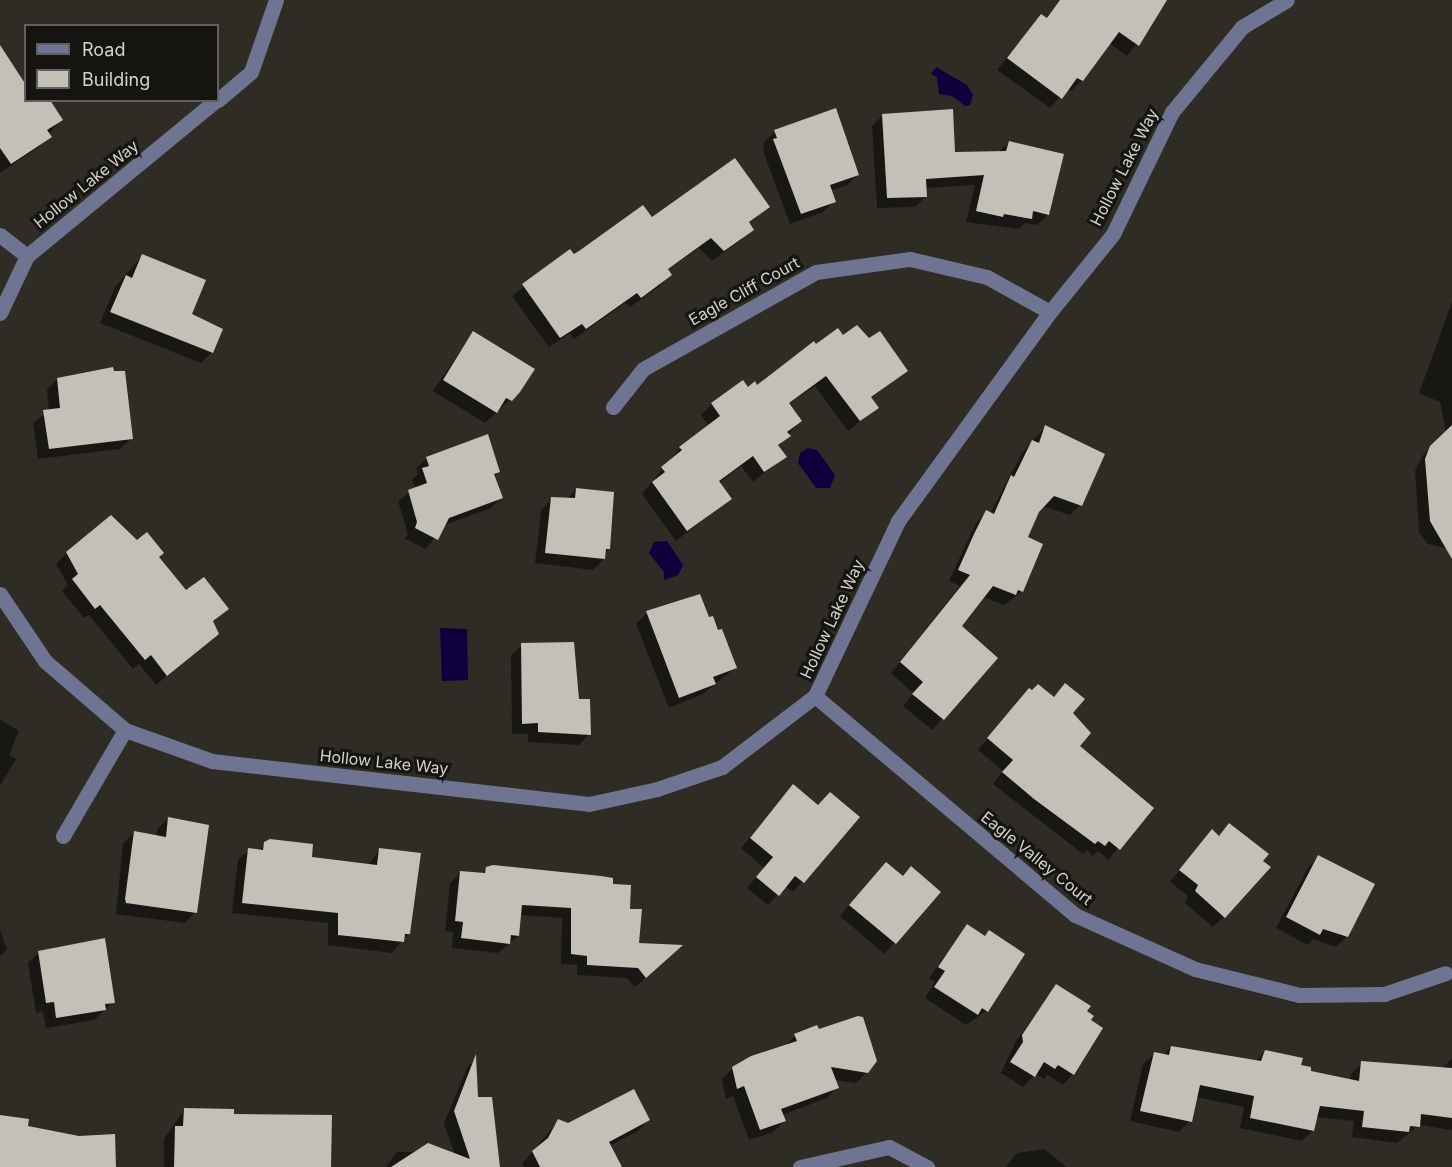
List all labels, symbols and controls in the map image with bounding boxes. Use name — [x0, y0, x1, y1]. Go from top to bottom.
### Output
legend — [24, 24, 219, 102]
text: Road — [82, 39, 125, 60]
text: Building — [82, 69, 150, 90]
street label: Hollow Lake Way — [1086, 105, 1162, 229]
street label: Hollow Lake Way — [30, 136, 142, 232]
street label: Eagle Cliff Court — [685, 253, 803, 329]
street label: Hollow Lake Way — [796, 556, 868, 682]
street label: Hollow Lake Way — [319, 746, 449, 778]
street label: Eagle Valley Court — [977, 807, 1097, 909]

